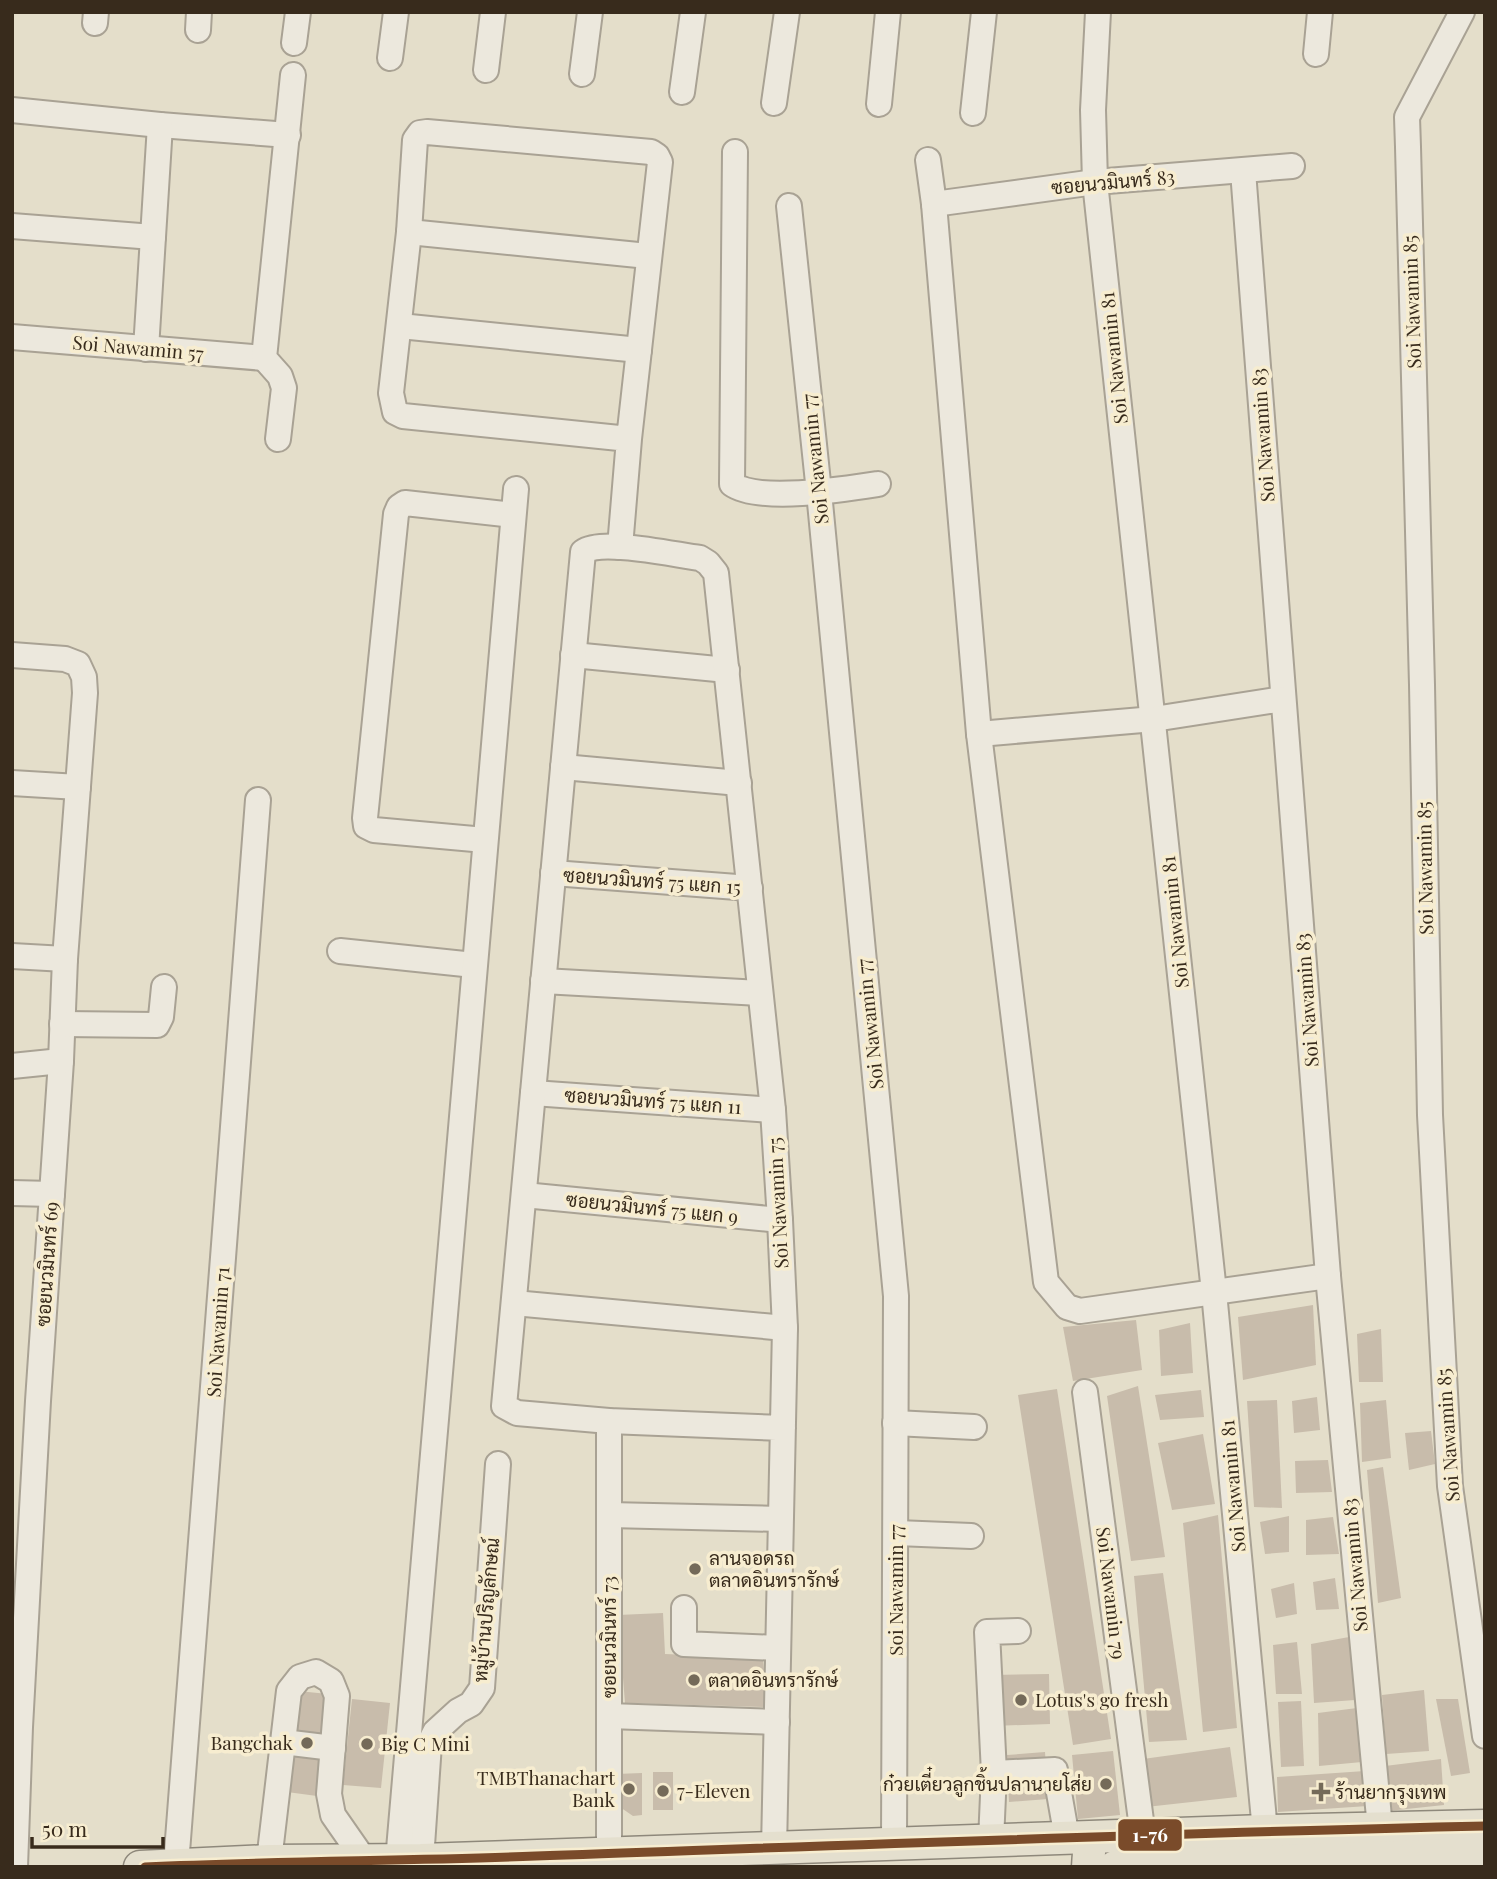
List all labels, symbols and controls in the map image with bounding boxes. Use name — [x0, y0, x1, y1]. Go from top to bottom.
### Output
street label: ซอยนวมินทร์ 83 — [1050, 163, 1176, 199]
street label: Soi Nawamin 85 — [1396, 235, 1426, 369]
street label: Soi Nawamin 81 — [1093, 291, 1133, 425]
street label: Soi Nawamin 57 — [71, 328, 205, 366]
street label: Soi Nawamin 83 — [1244, 367, 1280, 503]
street label: Soi Nawamin 77 — [794, 392, 834, 526]
street label: Soi Nawamin 85 — [1410, 801, 1438, 935]
street label: Soi Nawamin 81 — [1154, 855, 1194, 989]
street label: ซอยนวมินทร์ 75 แยก 15 — [562, 861, 742, 899]
street label: Soi Nawamin 83 — [1288, 932, 1324, 1068]
street label: Soi Nawamin 77 — [849, 957, 889, 1091]
street label: ซอยนวมินทร์ 75 แยก 11 — [564, 1081, 742, 1119]
street label: Soi Nawamin 75 — [761, 1137, 793, 1269]
street label: ซอยนวมินทร์ 75 แยก 9 — [565, 1185, 739, 1229]
street label: ซอยนวมินทร์ 69 — [29, 1201, 63, 1327]
street label: Soi Nawamin 71 — [199, 1266, 235, 1398]
street label: Soi Nawamin 85 — [1429, 1367, 1465, 1503]
street label: Soi Nawamin 81 — [1213, 1419, 1251, 1553]
street label: Soi Nawamin 83 — [1335, 1497, 1373, 1633]
street label: Soi Nawamin 77 — [882, 1524, 908, 1656]
street label: Soi Nawamin 79 — [1091, 1525, 1133, 1661]
street label: หมู่บ้านปริญลักษณ์ — [466, 1536, 506, 1684]
place label: ลานจอดรถ ตลาดอินทรารักษ์ — [709, 1544, 840, 1592]
marker: ลานจอดรถ ตลาดอินทรารักษ์ — [687, 1561, 703, 1577]
street label: ซอยนวมินทร์ 73 — [595, 1576, 621, 1698]
place label: ตลาดอินทรารักษ์ — [708, 1666, 839, 1692]
marker: ตลาดอินทรารักษ์ — [686, 1672, 702, 1688]
place label: Lotus's go fresh — [1035, 1686, 1168, 1712]
marker: Lotus's go fresh — [1013, 1692, 1029, 1708]
place label: Bangchak — [210, 1729, 294, 1755]
place label: Big C Mini — [381, 1730, 470, 1756]
marker: Bangchak — [299, 1735, 315, 1751]
marker: Big C Mini — [359, 1736, 375, 1752]
place label: TMBThanachart Bank — [477, 1764, 616, 1812]
place label: ก๋วยเตี๋ยวลูกชิ้นปลานายโส่ย — [883, 1766, 1092, 1798]
marker: ก๋วยเตี๋ยวลูกชิ้นปลานายโส่ย — [1098, 1776, 1114, 1792]
place label: 7-Eleven — [677, 1777, 751, 1803]
place label: ร้านยากรุงเทพ — [1335, 1778, 1446, 1805]
marker: TMBThanachart Bank — [621, 1781, 637, 1797]
marker: 7-Eleven — [655, 1783, 671, 1799]
marker: ร้านยากรุงเทพ — [1313, 1784, 1329, 1800]
scale bar — [32, 1806, 163, 1850]
text: 50 m — [42, 1814, 88, 1842]
line badge: 1-76 — [1117, 1818, 1183, 1852]
text: 1-76 — [1132, 1821, 1168, 1847]

